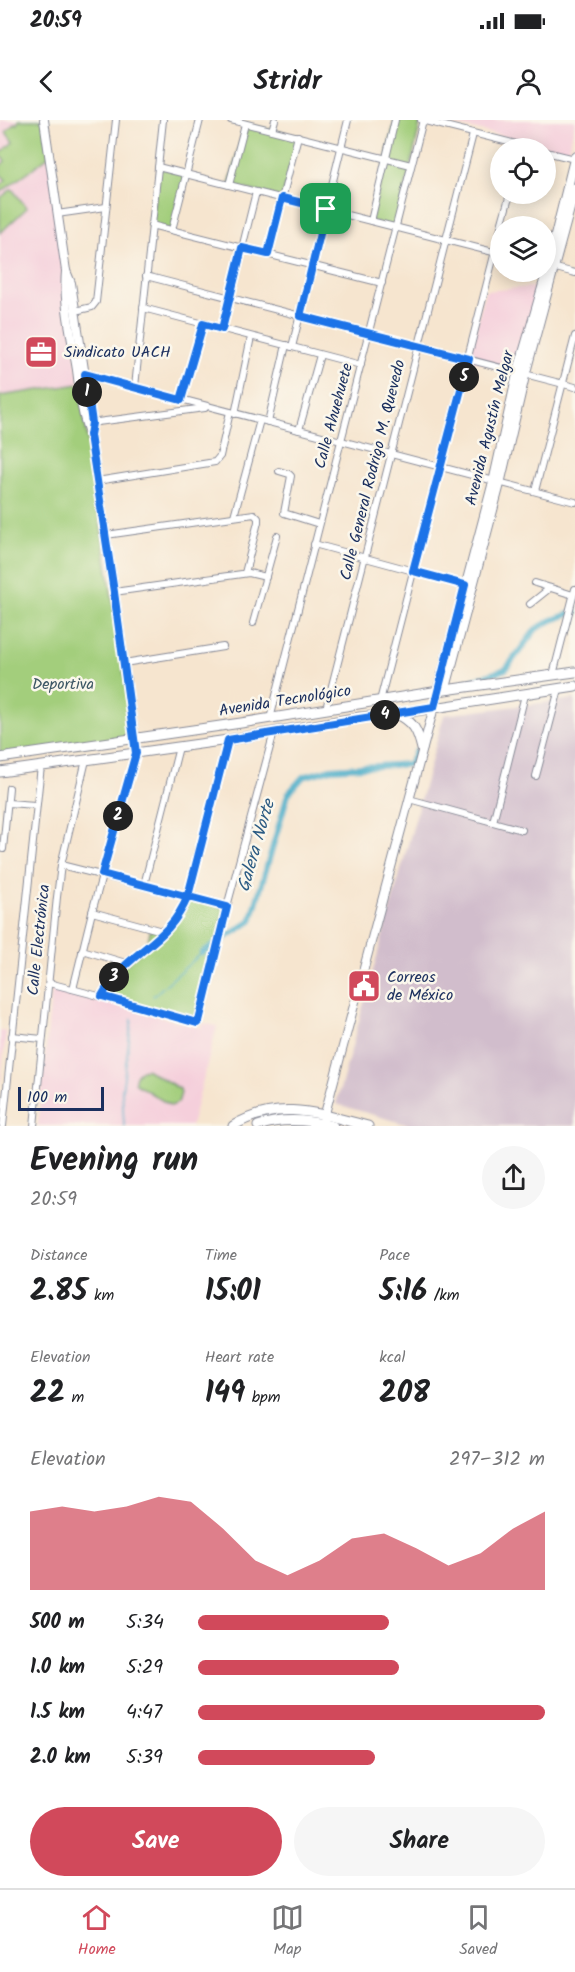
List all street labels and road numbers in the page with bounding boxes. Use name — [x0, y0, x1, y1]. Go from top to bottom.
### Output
street label: Avenida Agustín Melgar — [459, 346, 522, 508]
street label: Calle General Rodrigo M. Quevedo — [333, 357, 413, 583]
street label: Calle Ahuehuete — [308, 360, 360, 472]
street label: Avenida Tecnológico — [217, 678, 353, 724]
street label: Calle Electrónica — [21, 883, 57, 997]

